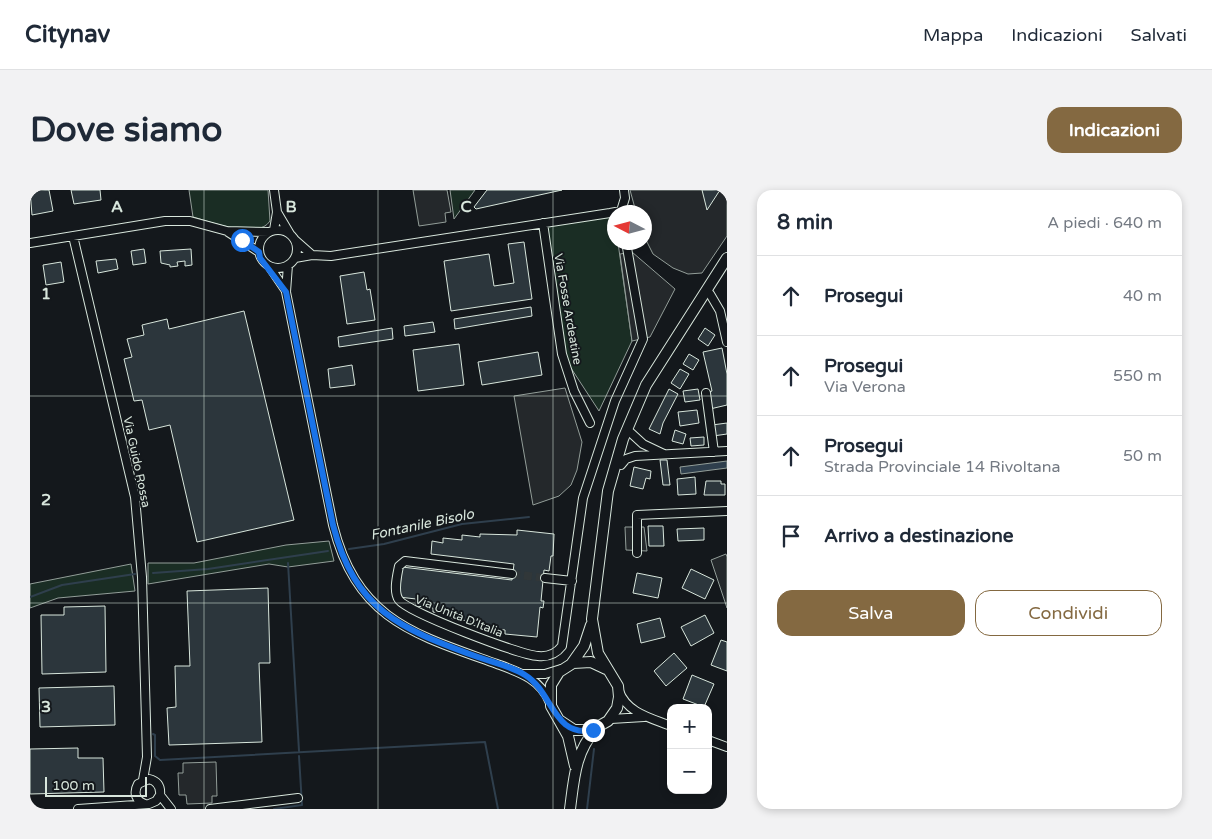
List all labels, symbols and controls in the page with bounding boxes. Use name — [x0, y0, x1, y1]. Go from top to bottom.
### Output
text: Citynav — [25, 20, 110, 49]
text: Mappa — [923, 24, 983, 46]
text: Indicazioni — [1011, 24, 1103, 46]
text: Salvati — [1131, 24, 1187, 46]
button: Indicazioni — [1047, 107, 1182, 153]
text: Dove siamo — [30, 109, 222, 151]
text: A — [111, 197, 123, 217]
text: B — [285, 197, 297, 217]
text: C — [460, 197, 472, 217]
north arrow — [607, 205, 652, 250]
text: 8 min — [777, 210, 833, 235]
text: A piedi · 640 m — [1047, 213, 1162, 233]
route start — [231, 229, 254, 252]
street label: Via Fosse Ardeatine — [551, 252, 585, 366]
icon: ahead — [777, 282, 805, 310]
text: 1 — [41, 284, 51, 304]
text: Prosegui — [824, 285, 903, 307]
text: 40 m — [1123, 286, 1162, 306]
text: Prosegui — [824, 355, 903, 377]
icon: ahead — [777, 362, 805, 390]
text: 550 m — [1113, 366, 1162, 386]
text: Via Verona — [824, 377, 906, 397]
street label: Via Guido Rossa — [121, 415, 153, 509]
text: Prosegui — [824, 435, 903, 457]
icon: ahead — [777, 442, 805, 470]
text: 50 m — [1123, 446, 1162, 466]
text: Strada Provinciale 14 Rivoltana — [824, 457, 1061, 477]
text: 2 — [41, 490, 51, 510]
water label: Fontanile Bisolo — [369, 505, 477, 544]
icon: arrive — [777, 522, 805, 550]
text: Arrivo a destinazione — [824, 525, 1014, 547]
button: Salva — [777, 590, 965, 636]
button: Condividi — [975, 590, 1162, 636]
street label: Via Unità D'Italia — [413, 592, 505, 640]
text: 3 — [41, 697, 51, 717]
map controls — [667, 704, 712, 794]
button: + — [667, 704, 712, 749]
route end — [582, 719, 605, 742]
button: − — [667, 749, 712, 794]
scale bar — [45, 774, 148, 797]
text: 100 m — [52, 777, 95, 794]

